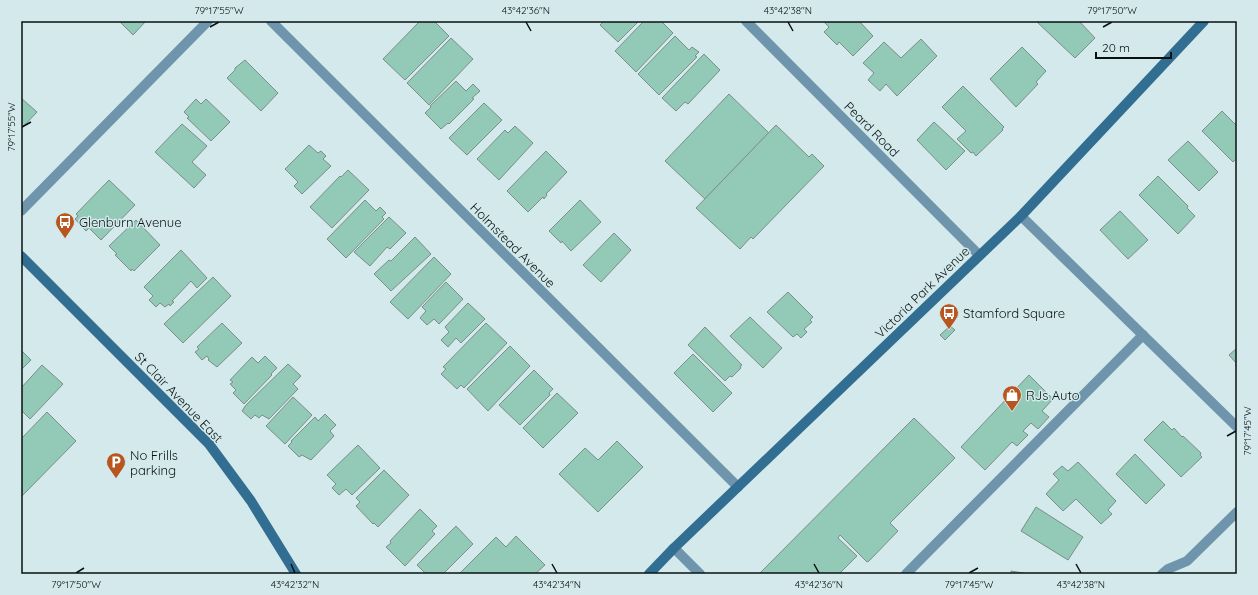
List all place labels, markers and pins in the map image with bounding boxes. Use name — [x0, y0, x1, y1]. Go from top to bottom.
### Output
bus stop icon: Glenburn Avenue — [54, 211, 76, 239]
place label: Glenburn Avenue — [79, 214, 182, 230]
bus stop icon: Stamford Square — [938, 302, 960, 330]
place label: Stamford Square — [963, 305, 1065, 321]
shop icon: RJs Auto — [1001, 384, 1023, 412]
place label: RJs Auto — [1026, 387, 1080, 403]
place label: No Frills parking — [130, 447, 178, 478]
parking icon: No Frills parking — [105, 451, 127, 479]

